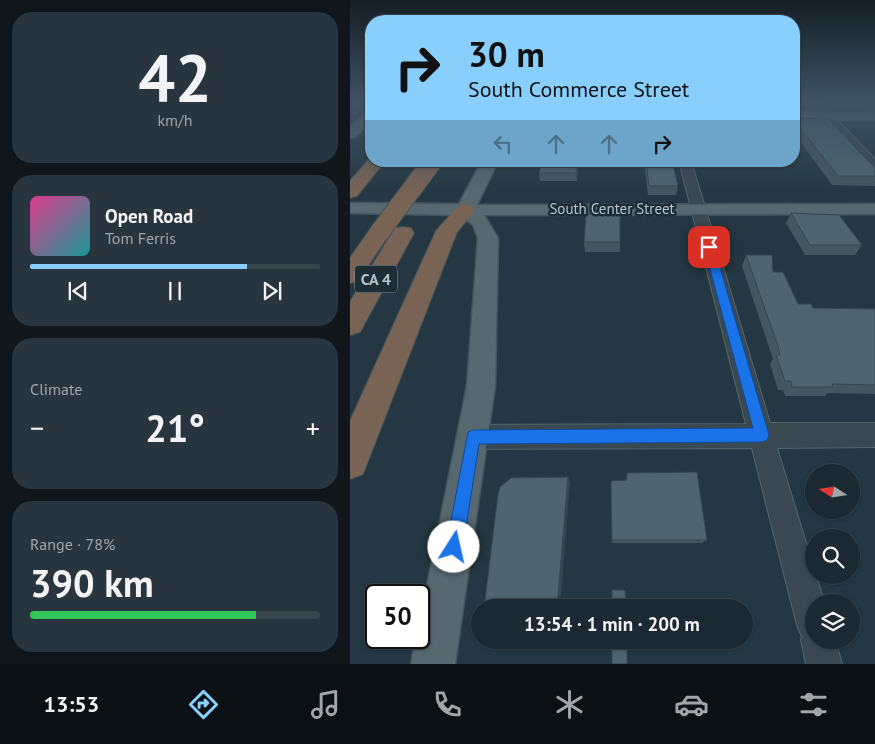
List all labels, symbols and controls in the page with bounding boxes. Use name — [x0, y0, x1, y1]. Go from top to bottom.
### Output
text: 30 m — [468, 31, 545, 77]
text: 42 — [138, 35, 212, 119]
icon: right — [385, 35, 450, 100]
text: South Commerce Street — [468, 75, 689, 103]
text: km/h — [157, 110, 193, 130]
icon: left — [489, 130, 517, 158]
icon: ahead — [542, 130, 570, 158]
icon: ahead — [595, 130, 623, 158]
icon: right — [648, 130, 676, 158]
street label: South Center Street — [549, 199, 675, 218]
text: Open Road — [105, 204, 193, 228]
pin — [688, 226, 730, 268]
text: Tom Ferris — [105, 228, 176, 248]
icon: arrive — [695, 233, 723, 261]
road number: CA 4 — [355, 266, 397, 292]
icon: previous — [64, 277, 92, 305]
icon: pause — [161, 277, 189, 305]
icon: next — [258, 277, 286, 305]
text: Climate — [30, 379, 82, 399]
text: 21° — [145, 403, 205, 452]
text: − — [30, 409, 44, 446]
text: + — [306, 409, 320, 446]
north arrow — [805, 464, 860, 519]
map controls — [805, 464, 860, 649]
position arrow — [427, 520, 479, 572]
button: search — [805, 529, 860, 584]
text: Range · 78% — [30, 534, 115, 554]
text: 390 km — [30, 558, 154, 607]
speed limit sign: 50 — [365, 584, 430, 649]
button: layers — [805, 594, 860, 649]
text: 13:54 · 1 min · 200 m — [524, 612, 700, 636]
icon: directions — [186, 687, 221, 722]
icon: music — [308, 687, 343, 722]
icon: phone — [430, 687, 465, 722]
icon: climate — [552, 687, 587, 722]
icon: car — [674, 687, 709, 722]
icon: filters — [796, 687, 831, 722]
text: 13:53 — [44, 690, 99, 718]

